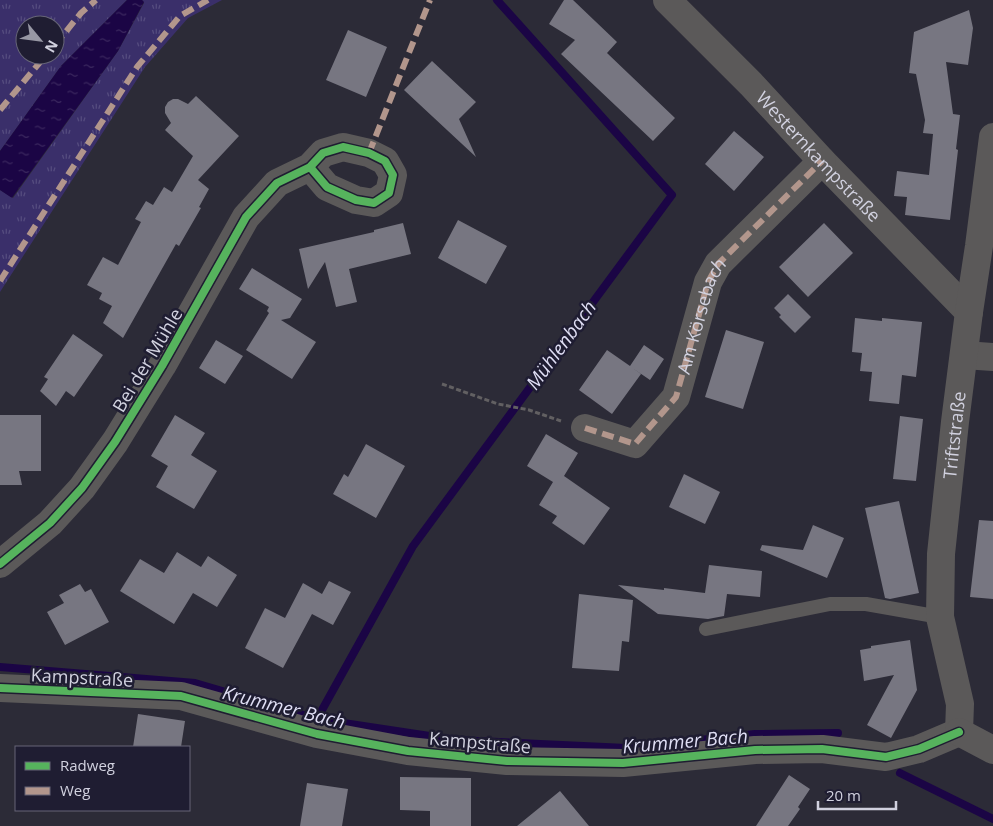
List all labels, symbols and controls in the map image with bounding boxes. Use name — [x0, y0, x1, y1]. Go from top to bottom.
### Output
north arrow — [15, 15, 65, 65]
text: N — [41, 37, 63, 56]
street label: Westernkampstraße — [751, 86, 886, 227]
street label: Am Körsebach — [671, 251, 731, 377]
water label: Mühlenbach — [520, 295, 602, 395]
street label: Bei der Mühle — [107, 304, 187, 416]
street label: Triftstraße — [937, 390, 971, 480]
street label: Kampstraße — [30, 662, 134, 692]
water label: Krummer Bach — [220, 679, 348, 735]
water label: Krummer Bach — [621, 723, 749, 759]
street label: Kampstraße — [428, 726, 532, 758]
legend — [15, 746, 190, 811]
text: Radweg — [60, 755, 115, 775]
scale bar — [818, 778, 896, 810]
text: Weg — [60, 780, 90, 800]
text: 20 m — [826, 785, 861, 805]

